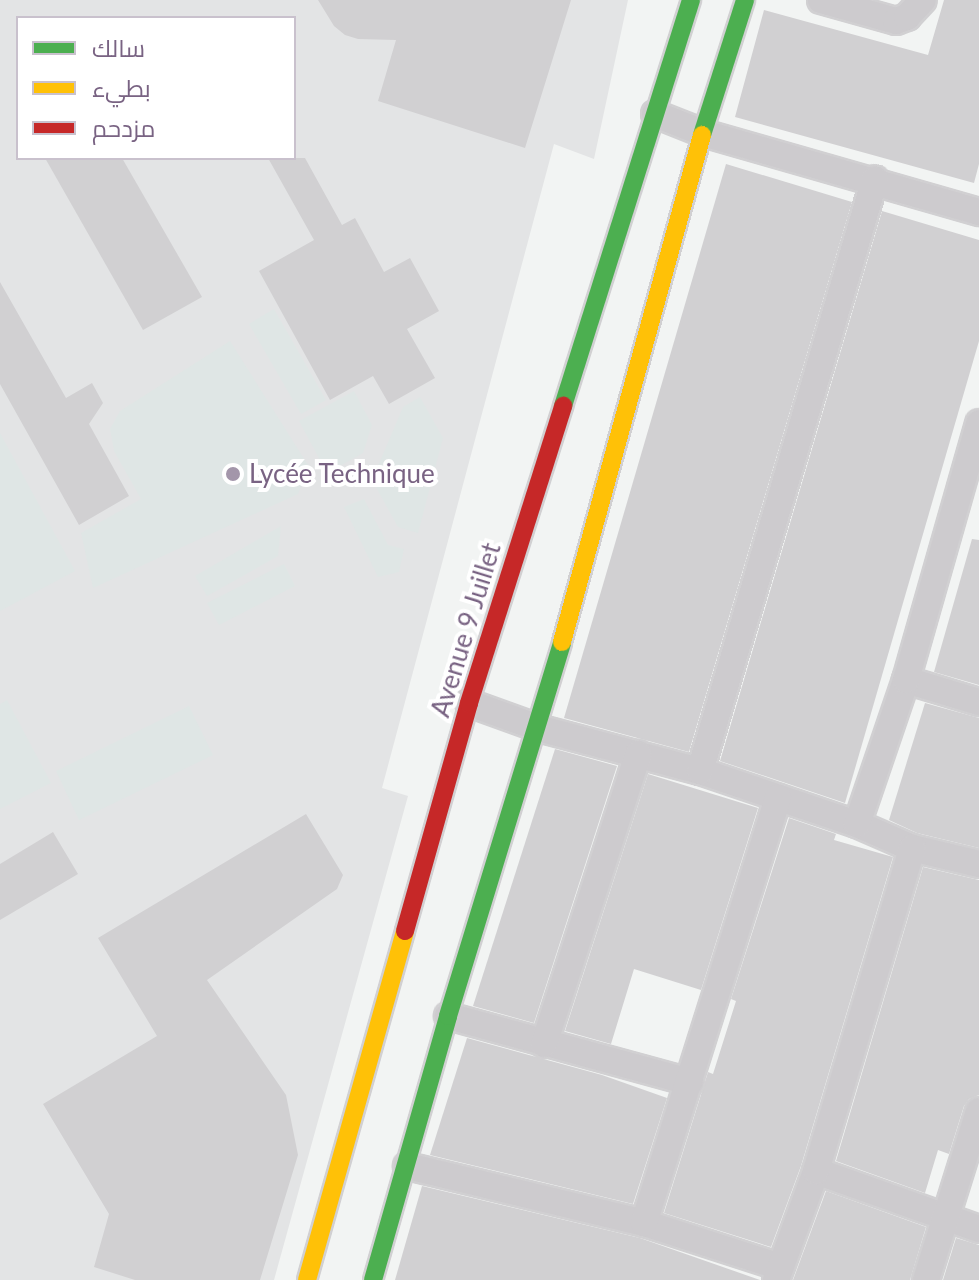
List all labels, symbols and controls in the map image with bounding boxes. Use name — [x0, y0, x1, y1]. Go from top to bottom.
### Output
legend — [16, 16, 296, 160]
text: سالك — [92, 33, 145, 62]
text: بطيء — [92, 73, 151, 102]
text: مزدحم — [92, 113, 155, 142]
place label: Lycée Technique — [249, 458, 436, 490]
marker: Lycée Technique — [224, 465, 242, 483]
street label: Avenue 9 Juillet — [425, 539, 507, 721]

